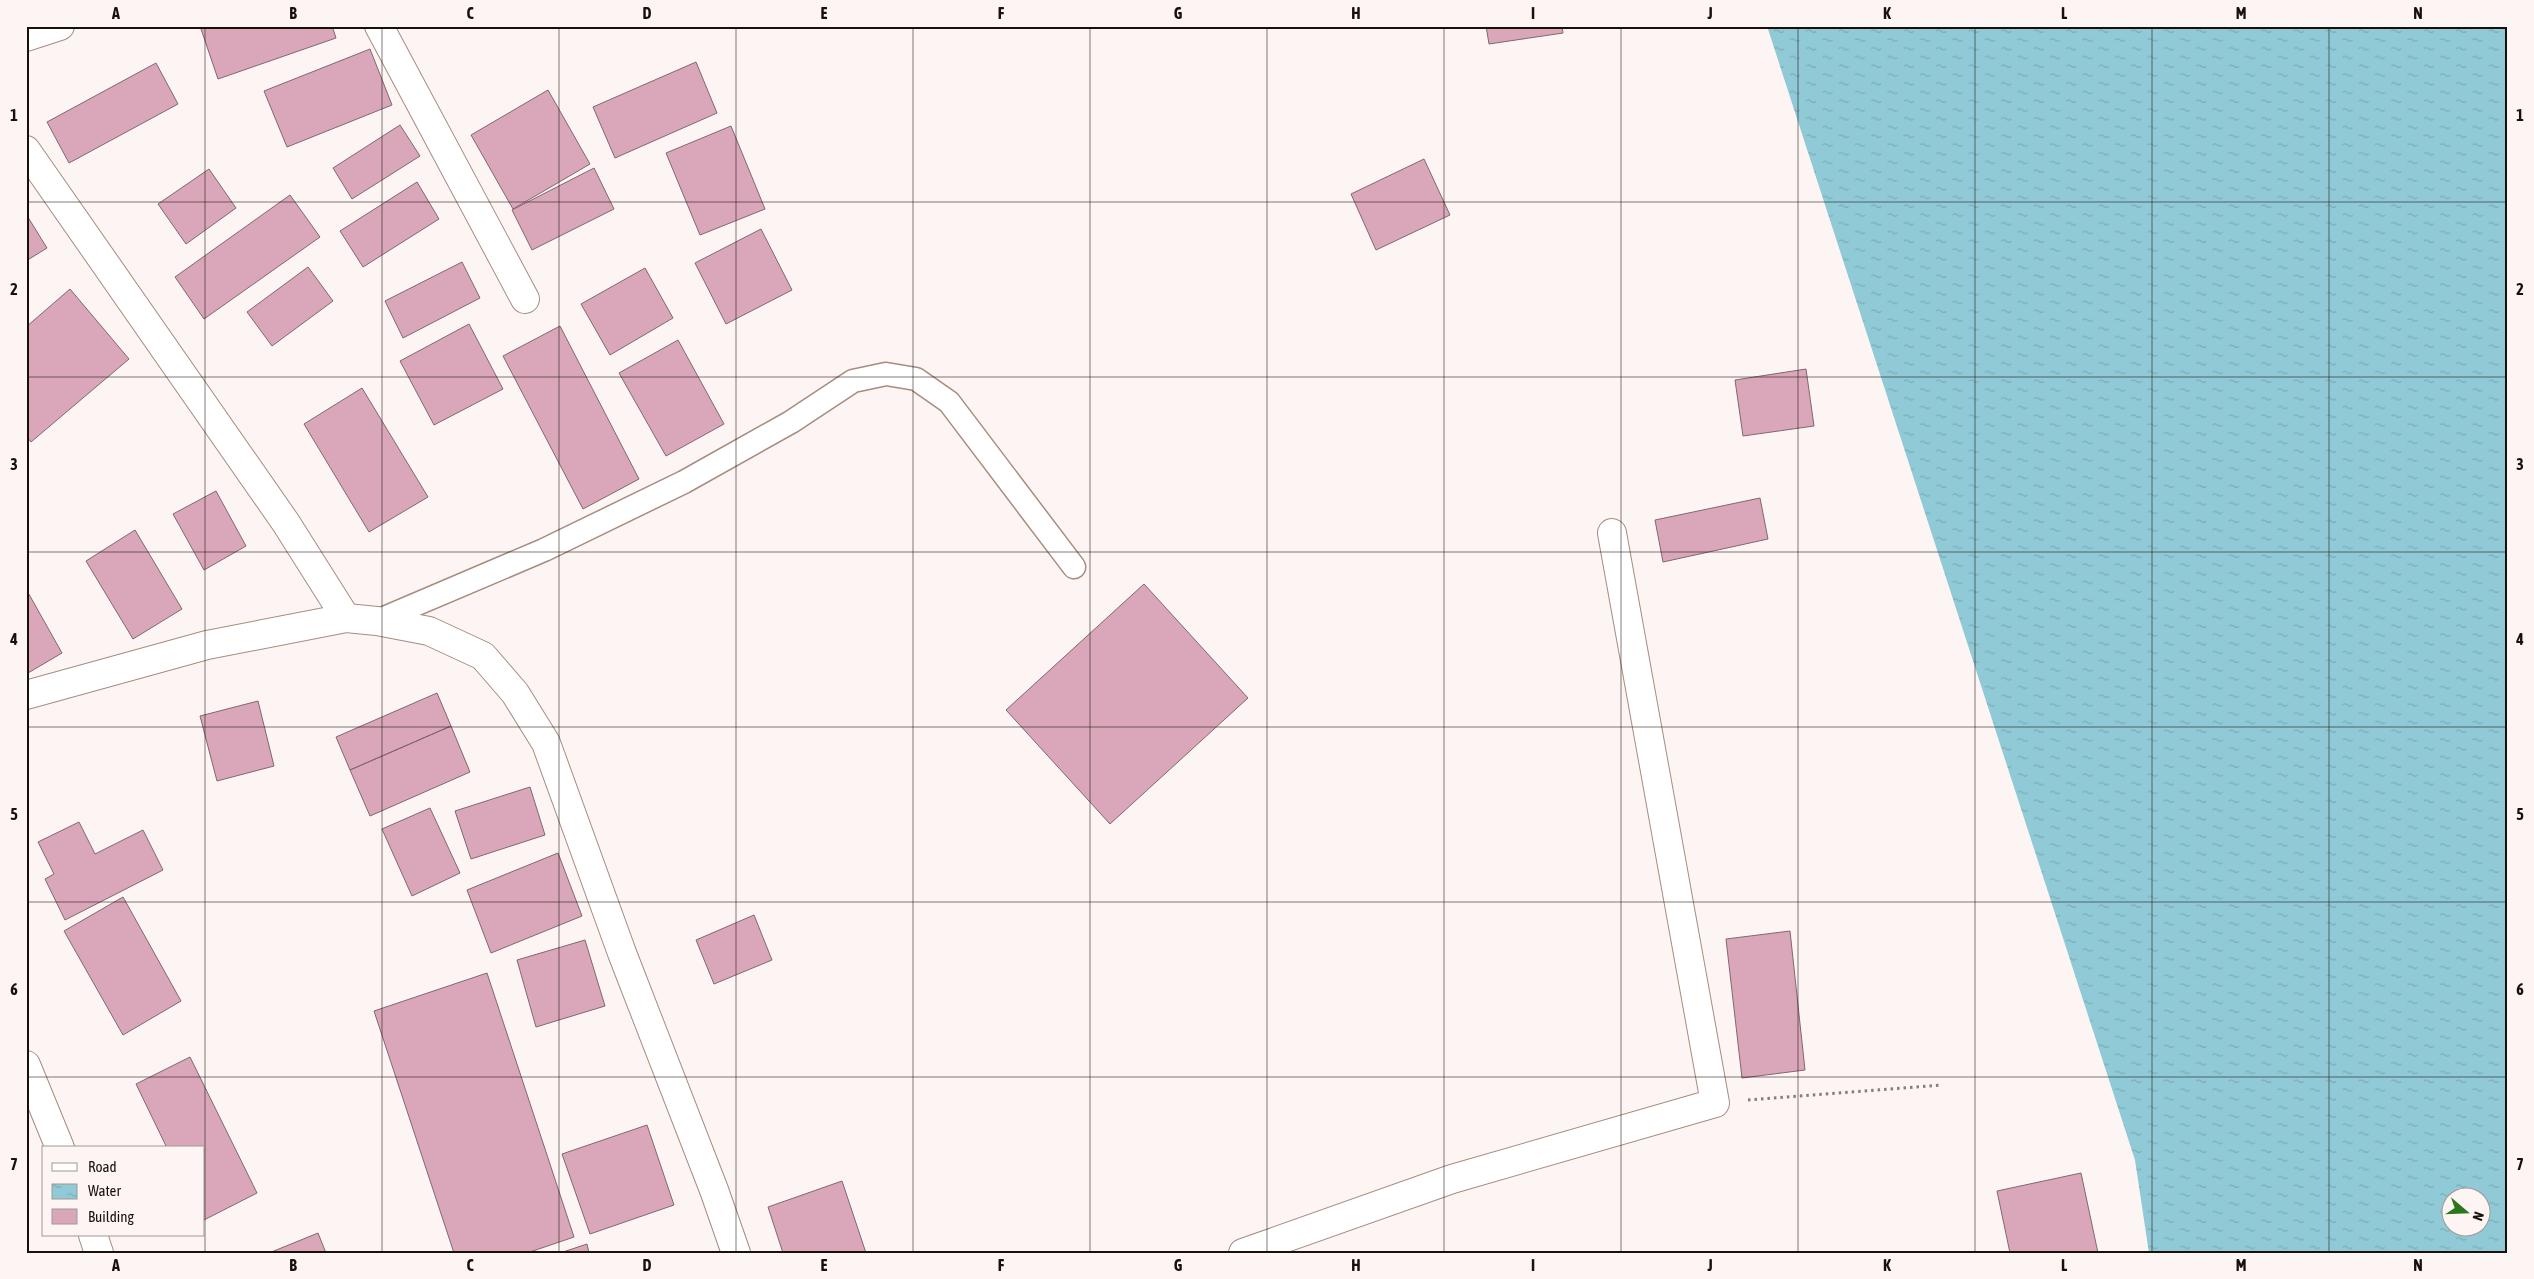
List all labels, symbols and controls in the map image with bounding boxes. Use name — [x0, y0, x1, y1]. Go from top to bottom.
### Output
text: A — [111, 4, 120, 22]
text: B — [289, 4, 297, 22]
text: C — [466, 4, 474, 22]
text: D — [643, 4, 652, 22]
text: E — [821, 4, 828, 22]
text: F — [998, 4, 1005, 22]
text: G — [1174, 4, 1183, 22]
text: H — [1351, 4, 1361, 22]
text: I — [1531, 4, 1535, 22]
text: J — [1706, 4, 1713, 22]
text: K — [1883, 4, 1891, 22]
text: L — [2061, 4, 2068, 22]
text: M — [2236, 4, 2246, 22]
text: N — [2413, 4, 2423, 22]
text: 1 — [10, 106, 18, 124]
text: 1 — [2516, 106, 2524, 124]
text: 2 — [10, 280, 18, 298]
text: 2 — [2516, 280, 2524, 298]
text: 3 — [10, 455, 18, 473]
text: 3 — [2516, 455, 2524, 473]
text: 4 — [9, 630, 18, 648]
text: 4 — [2515, 630, 2524, 648]
text: 5 — [10, 805, 18, 823]
text: 5 — [2516, 805, 2524, 823]
text: 6 — [10, 980, 18, 998]
text: 6 — [2516, 980, 2524, 998]
legend — [42, 1146, 205, 1236]
text: 7 — [10, 1155, 18, 1173]
text: 7 — [2516, 1155, 2524, 1173]
text: Road — [88, 1158, 117, 1175]
text: Water — [88, 1182, 121, 1199]
north arrow — [2442, 1186, 2492, 1236]
text: Building — [88, 1208, 134, 1225]
text: N — [2469, 1210, 2487, 1223]
text: A — [111, 1256, 120, 1274]
text: B — [289, 1256, 297, 1274]
text: C — [466, 1256, 474, 1274]
text: D — [643, 1256, 652, 1274]
text: E — [821, 1256, 828, 1274]
text: F — [998, 1256, 1005, 1274]
text: G — [1174, 1256, 1183, 1274]
text: H — [1351, 1256, 1361, 1274]
text: I — [1531, 1256, 1535, 1274]
text: J — [1706, 1256, 1713, 1274]
text: K — [1883, 1256, 1891, 1274]
text: L — [2061, 1256, 2068, 1274]
text: M — [2236, 1256, 2246, 1274]
text: N — [2413, 1256, 2423, 1274]

